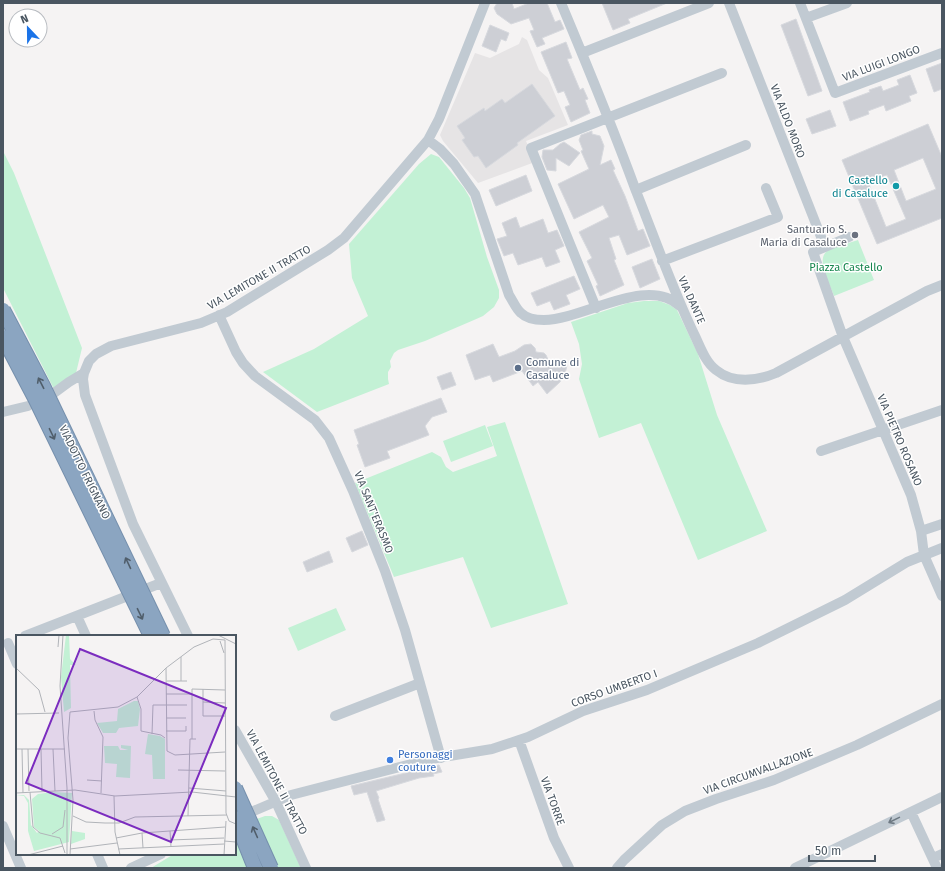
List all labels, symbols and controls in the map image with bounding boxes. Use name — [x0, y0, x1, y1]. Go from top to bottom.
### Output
north arrow — [8, 8, 48, 48]
text: N — [19, 12, 30, 27]
street label: VIA LUIGI LONGO — [841, 43, 922, 84]
street label: VIA ALDO MORO — [767, 82, 808, 160]
place label: Castello di Casaluce — [832, 174, 888, 200]
marker: Castello di Casaluce — [891, 181, 901, 191]
place label: Santuario S. Maria di Casaluce — [760, 223, 847, 249]
marker: Santuario S. Maria di Casaluce — [850, 230, 860, 240]
street label: VIA LEMITONE II TRATTO — [205, 243, 313, 312]
park label: Piazza Castello — [809, 261, 883, 274]
street label: VIA DANTE — [675, 274, 708, 326]
place label: Comune di Casaluce — [526, 356, 579, 382]
marker: Comune di Casaluce — [513, 363, 523, 373]
one-way arrow — [37, 377, 44, 389]
street label: VIA PIETRO ROSANO — [874, 392, 925, 488]
street label: VIADOTTO FRIGNANO — [56, 423, 113, 521]
one-way arrow — [49, 428, 57, 440]
street label: VIA SANT'ERASMO — [351, 469, 396, 555]
one-way arrow — [124, 557, 131, 569]
one-way arrow — [137, 608, 144, 620]
inset map — [16, 635, 236, 855]
street label: CORSO UMBERTO I — [569, 667, 659, 710]
street label: VIA LEMITONE II TRATTO — [243, 727, 310, 837]
street label: VIA CIRCUMVALLAZIONE — [701, 746, 815, 797]
place label: Personaggi couture — [398, 748, 453, 774]
marker: Personaggi couture — [385, 755, 395, 765]
street label: VIA TORRE — [538, 775, 567, 827]
one-way arrow — [889, 817, 901, 824]
one-way arrow — [251, 827, 258, 839]
scale bar — [809, 837, 875, 863]
text: 50 m — [815, 844, 841, 858]

